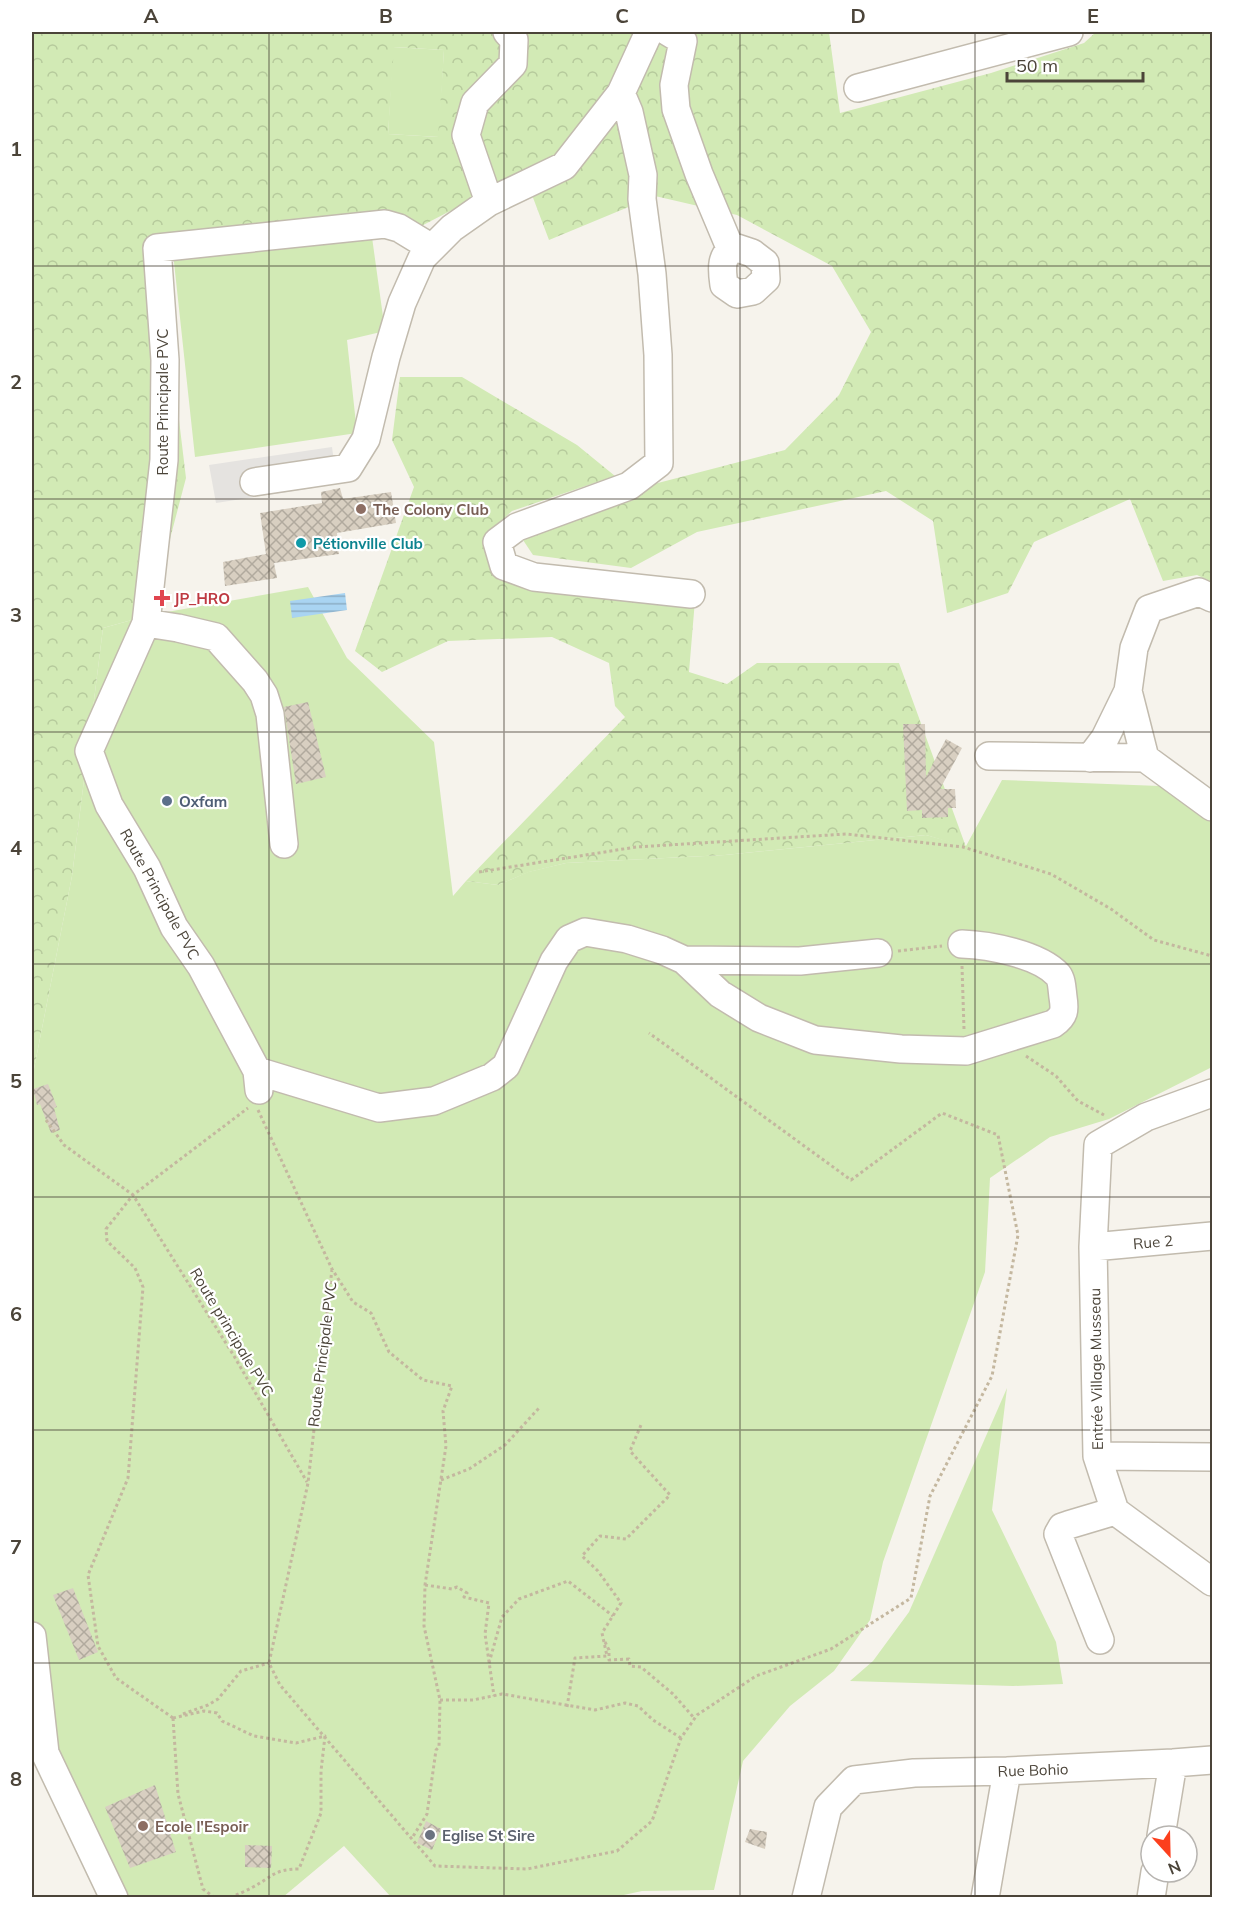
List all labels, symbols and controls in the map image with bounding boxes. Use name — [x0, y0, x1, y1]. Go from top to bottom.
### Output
text: A — [144, 3, 159, 28]
text: B — [379, 3, 393, 28]
text: C — [615, 3, 629, 28]
text: D — [850, 3, 866, 28]
text: E — [1087, 3, 1099, 28]
scale bar — [1007, 45, 1144, 83]
text: 50 m — [1016, 54, 1058, 77]
text: 1 — [10, 136, 22, 161]
street label: Route Principale PVC — [153, 329, 172, 476]
text: 2 — [10, 369, 22, 394]
place label: The Colony Club — [373, 500, 489, 519]
marker: The Colony Club — [354, 502, 368, 516]
place label: Pétionville Club — [313, 534, 423, 553]
marker: Pétionville Club — [294, 536, 308, 550]
place label: JP_HRO — [174, 589, 230, 608]
marker: JP_HRO — [155, 591, 169, 605]
text: 3 — [10, 602, 22, 627]
place label: Oxfam — [179, 792, 227, 811]
marker: Oxfam — [160, 794, 174, 808]
street label: Route Principale PVC — [116, 825, 204, 963]
text: 4 — [10, 835, 22, 860]
text: 5 — [10, 1068, 22, 1093]
street label: Rue 2 — [1132, 1231, 1174, 1253]
street label: Route principale PVC — [186, 1264, 278, 1400]
street label: Route Principale PVC — [304, 1280, 340, 1428]
street label: Entrée Village Musseau — [1085, 1288, 1107, 1450]
text: 6 — [10, 1301, 22, 1326]
text: 7 — [10, 1534, 22, 1559]
street label: Rue Bohio — [997, 1759, 1069, 1781]
text: 8 — [10, 1766, 22, 1791]
place label: Ecole l'Espoir — [155, 1817, 248, 1836]
marker: Ecole l'Espoir — [136, 1819, 150, 1833]
north arrow — [1139, 1824, 1199, 1884]
place label: Eglise St Sire — [442, 1826, 535, 1845]
marker: Eglise St Sire — [423, 1828, 437, 1842]
text: N — [1165, 1856, 1184, 1879]

